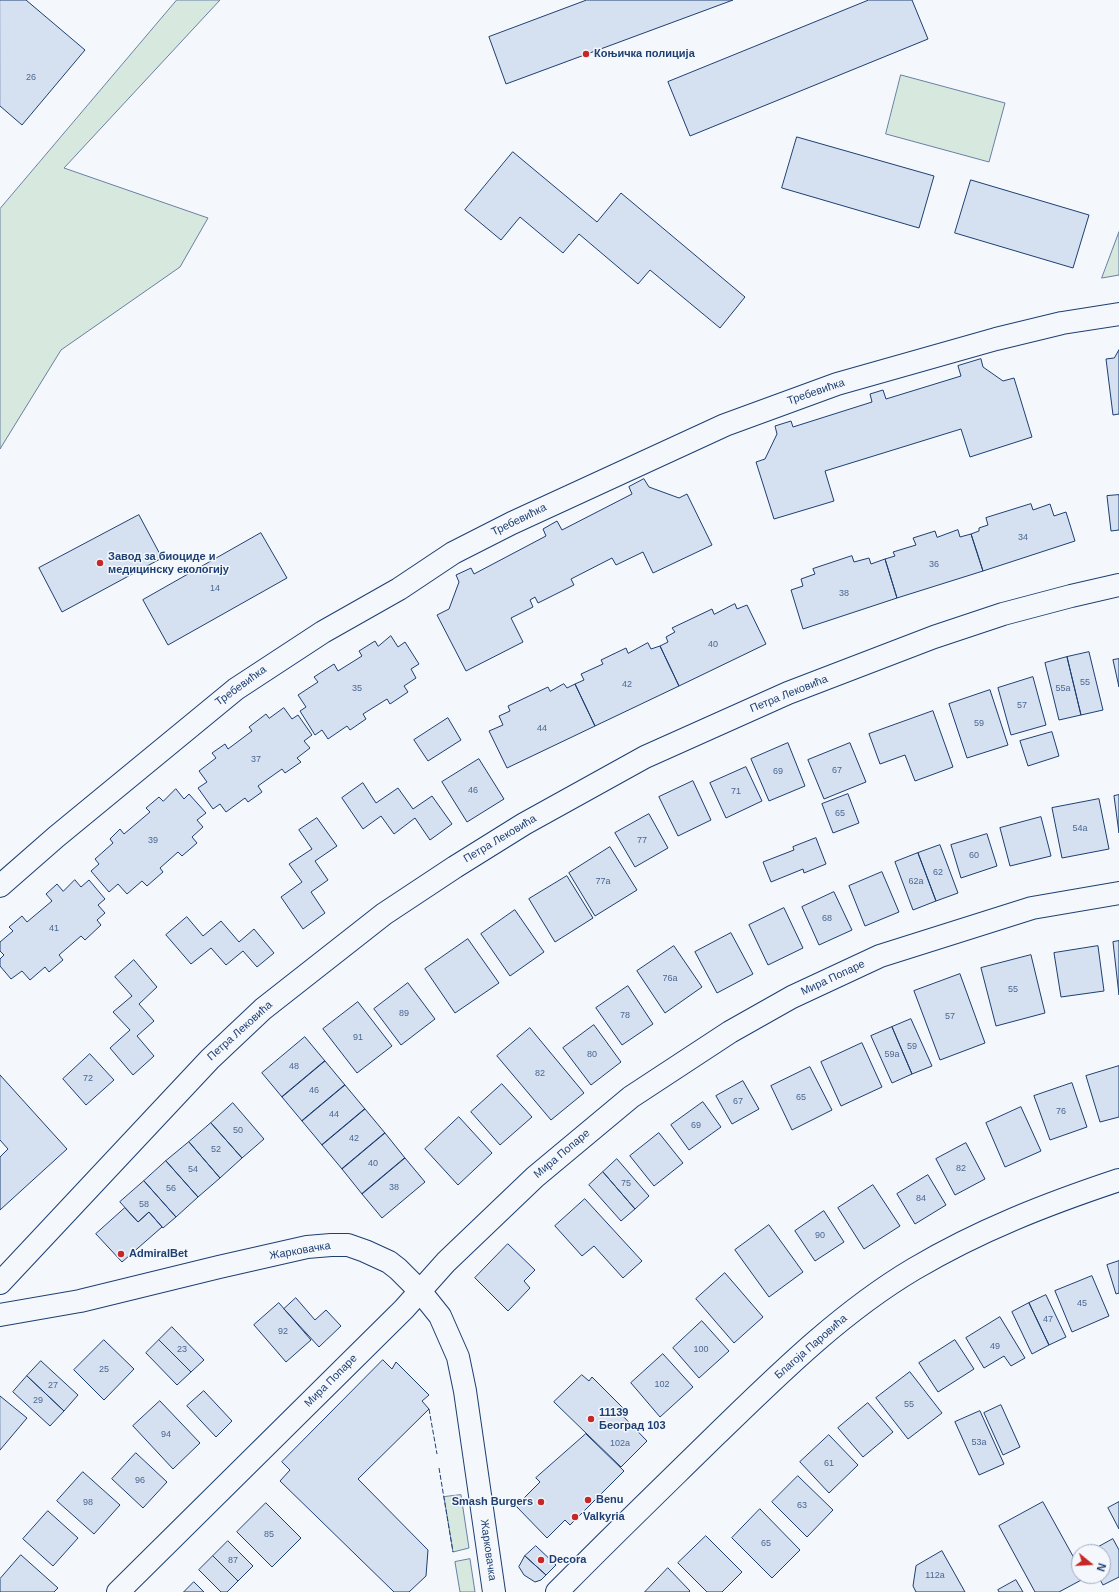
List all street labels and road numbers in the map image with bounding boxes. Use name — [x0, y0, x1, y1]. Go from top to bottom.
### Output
street label: Требевићка — [786, 376, 846, 408]
street label: Требевићка — [489, 501, 549, 539]
street label: Требевићка — [213, 663, 269, 709]
street label: Петра Лековића — [748, 672, 830, 716]
street label: Петра Лековића — [461, 812, 539, 866]
street label: Мира Попаре — [799, 957, 867, 999]
street label: Петра Лековића — [205, 998, 275, 1064]
street label: Мира Попаре — [531, 1127, 593, 1181]
street label: Жарковачка — [268, 1239, 332, 1263]
street label: Благоја Паровића — [772, 1312, 850, 1382]
street label: Мира Попаре — [302, 1352, 360, 1410]
street label: Жарковачка — [477, 1518, 499, 1582]

